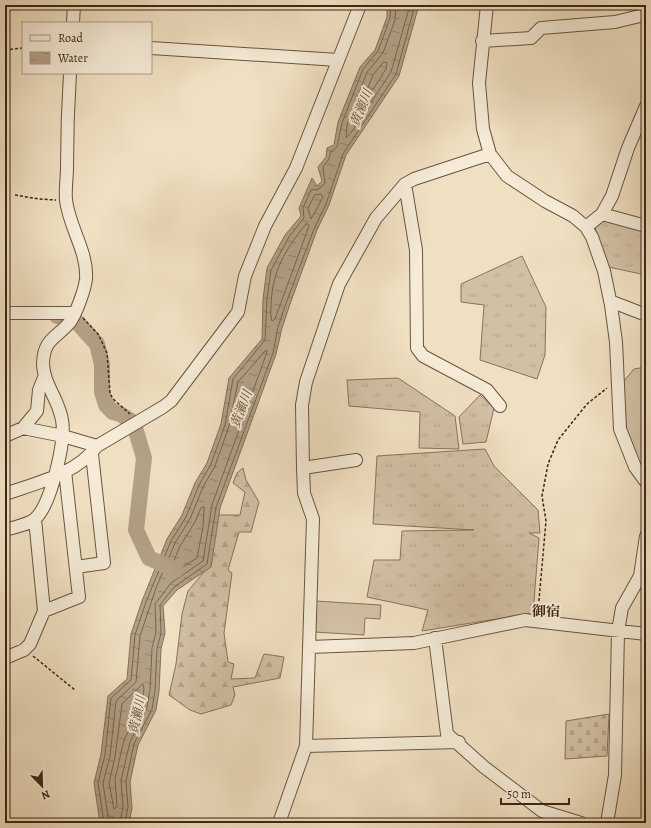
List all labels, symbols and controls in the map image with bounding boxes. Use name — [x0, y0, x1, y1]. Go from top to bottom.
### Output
legend — [22, 22, 152, 74]
text: Road — [58, 30, 84, 46]
text: Water — [57, 50, 88, 66]
water label: 黄瀬川 — [346, 85, 377, 129]
water label: 黄瀬川 — [226, 386, 256, 430]
district label: 御宿 — [532, 602, 560, 621]
water label: 黄瀬川 — [125, 692, 150, 736]
north arrow — [22, 766, 62, 806]
scale bar — [501, 780, 569, 806]
text: N — [39, 786, 52, 803]
text: 50 m — [507, 786, 531, 802]

